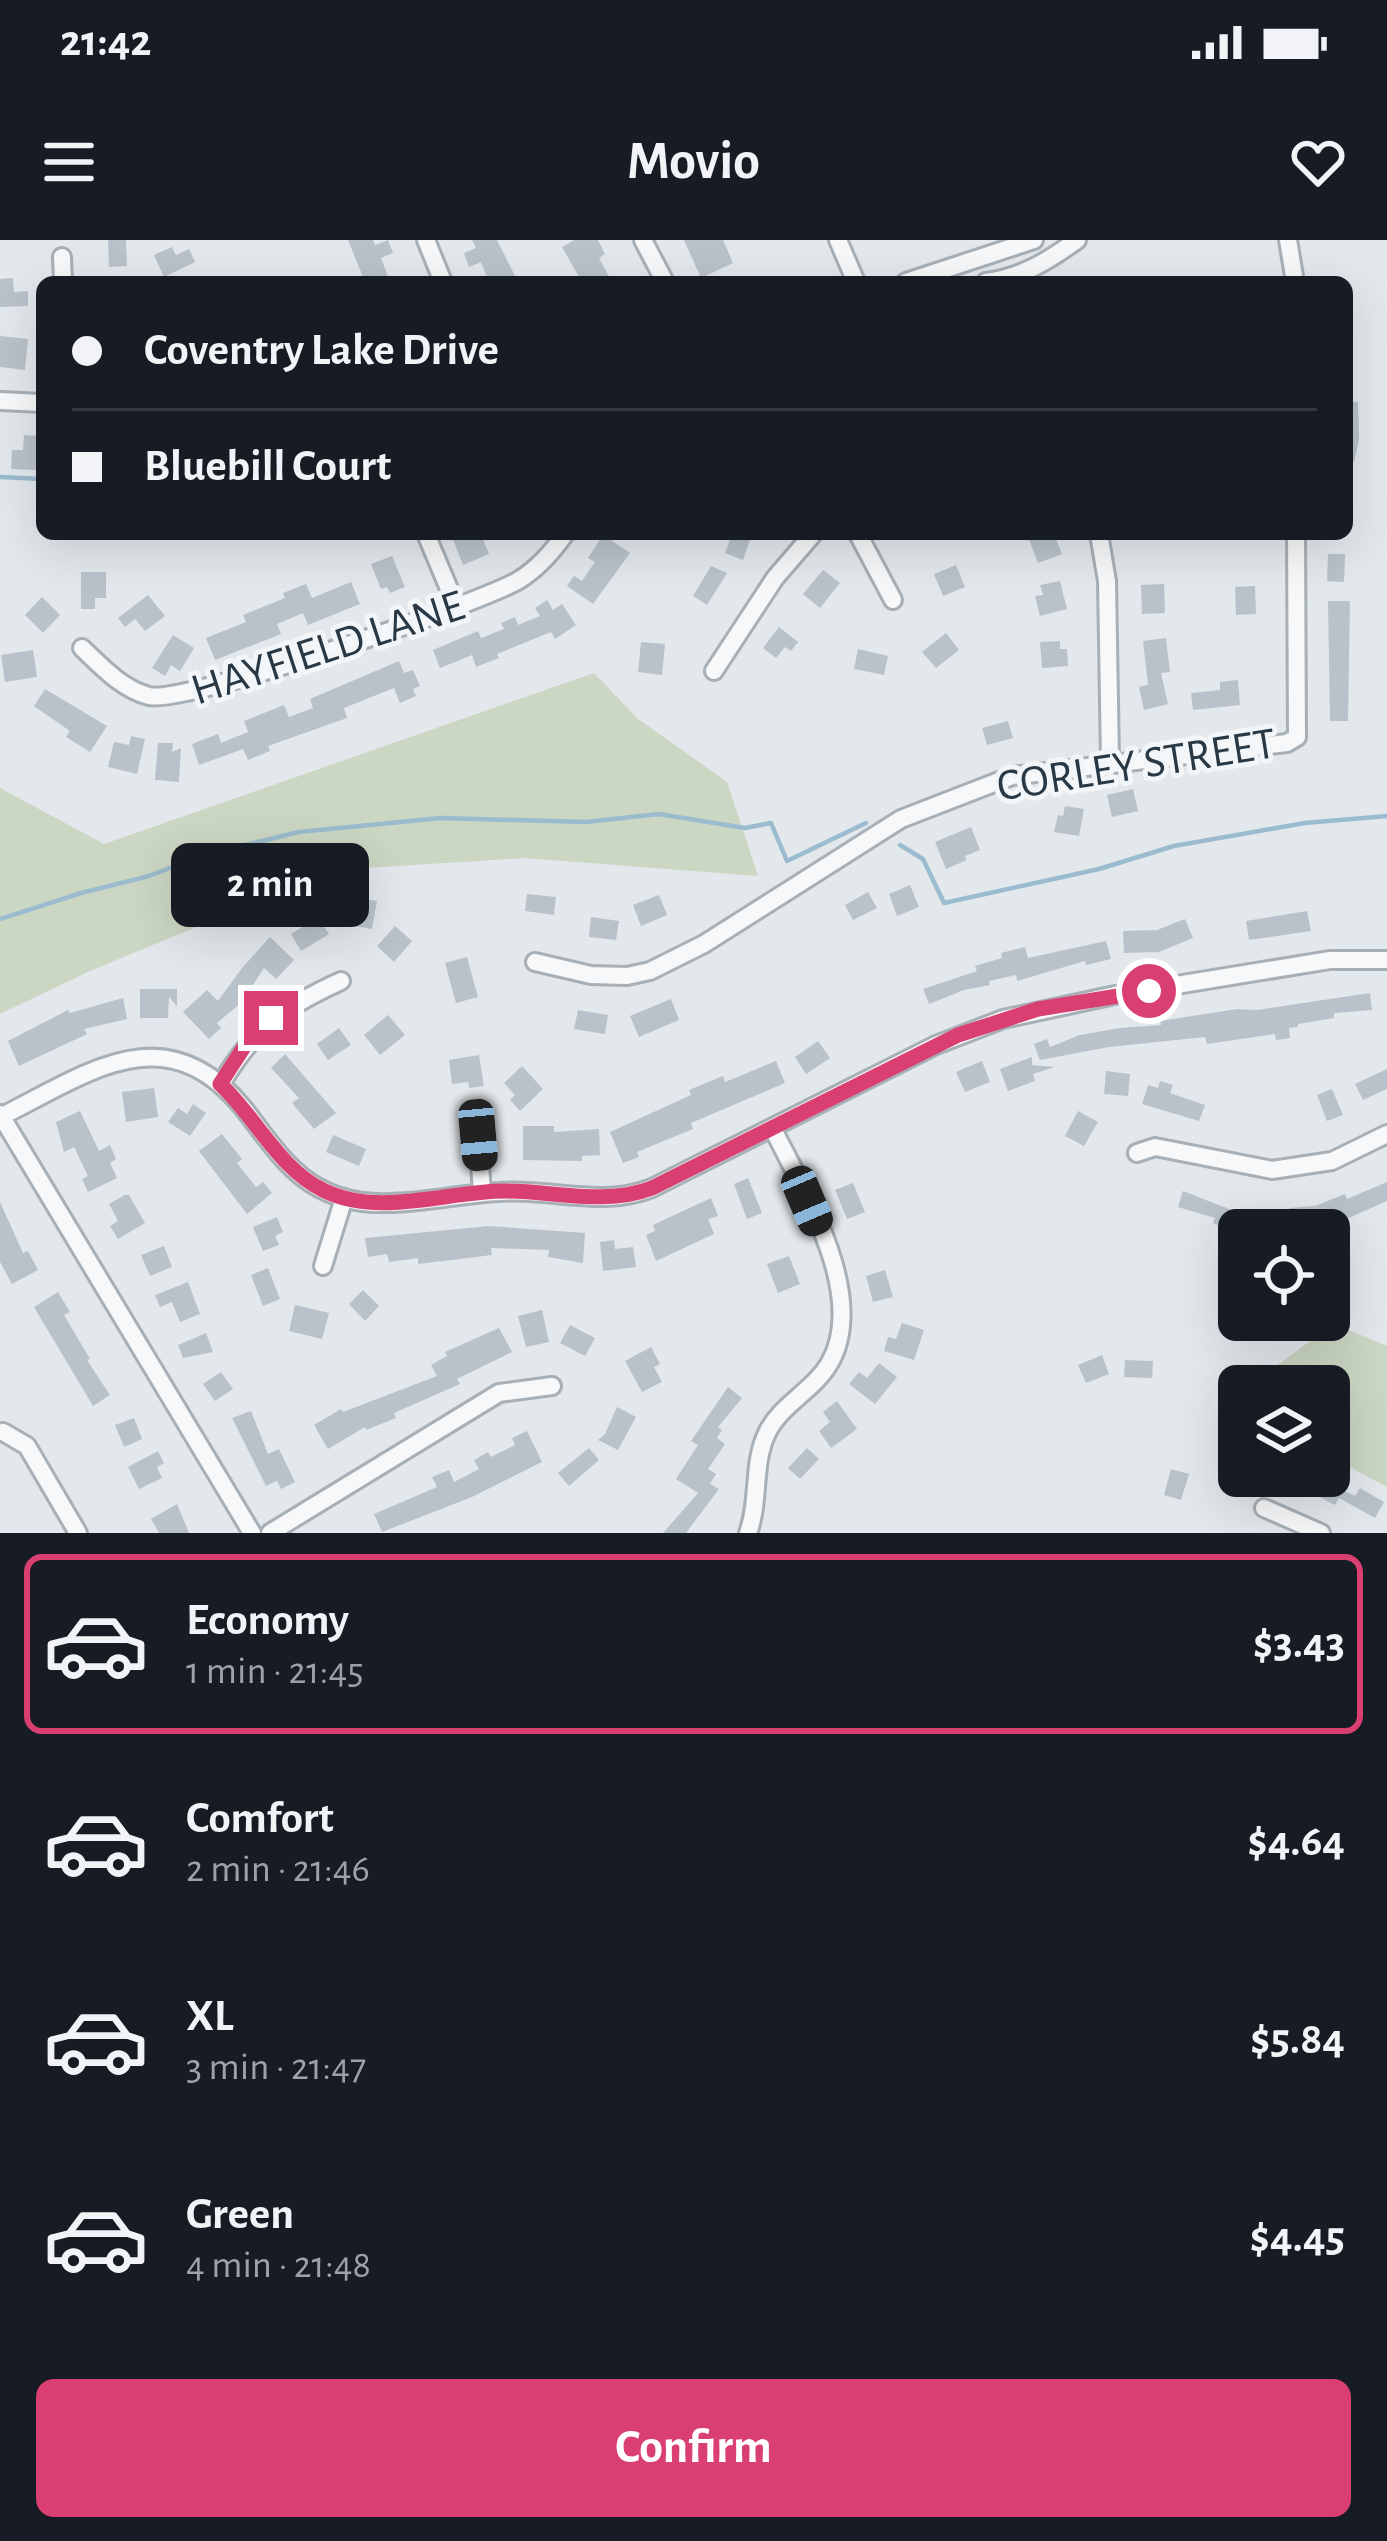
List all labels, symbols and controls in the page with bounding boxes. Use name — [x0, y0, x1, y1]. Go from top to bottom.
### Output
text: 21:42 — [60, 19, 152, 64]
icon: menu — [36, 129, 102, 195]
icon: heart — [1285, 129, 1351, 195]
text: Movio — [627, 135, 760, 189]
text: Coventry Lake Drive — [144, 328, 499, 373]
text: Bluebill Court — [144, 444, 391, 489]
street label: HAYFIELD LANE — [186, 583, 470, 714]
street label: CORLEY STREET — [994, 721, 1279, 810]
callout: 2 min — [172, 844, 370, 928]
text: 2 min — [227, 865, 313, 904]
route start — [1122, 964, 1176, 1018]
route end — [244, 991, 298, 1045]
car — [457, 1098, 499, 1172]
car — [776, 1161, 838, 1241]
map controls — [1218, 1209, 1350, 1497]
button: locate — [1218, 1209, 1350, 1341]
button: layers — [1218, 1365, 1350, 1497]
icon: car — [42, 1590, 150, 1698]
text: Economy — [186, 1598, 349, 1643]
text: $3.43 — [1253, 1621, 1345, 1666]
text: 1 min · 21:45 — [186, 1652, 364, 1691]
icon: car — [42, 1788, 150, 1896]
text: Comfort — [186, 1796, 334, 1841]
text: $4.64 — [1247, 1819, 1345, 1864]
text: 2 min · 21:46 — [186, 1850, 370, 1889]
icon: car — [42, 1986, 150, 2094]
text: XL — [186, 1994, 234, 2039]
text: $5.84 — [1250, 2017, 1345, 2062]
text: 3 min · 21:47 — [186, 2048, 366, 2087]
icon: car — [42, 2184, 150, 2292]
text: Green — [186, 2192, 294, 2237]
text: $4.45 — [1250, 2215, 1345, 2260]
text: 4 min · 21:48 — [186, 2246, 371, 2285]
button: Confirm — [36, 2379, 1351, 2517]

